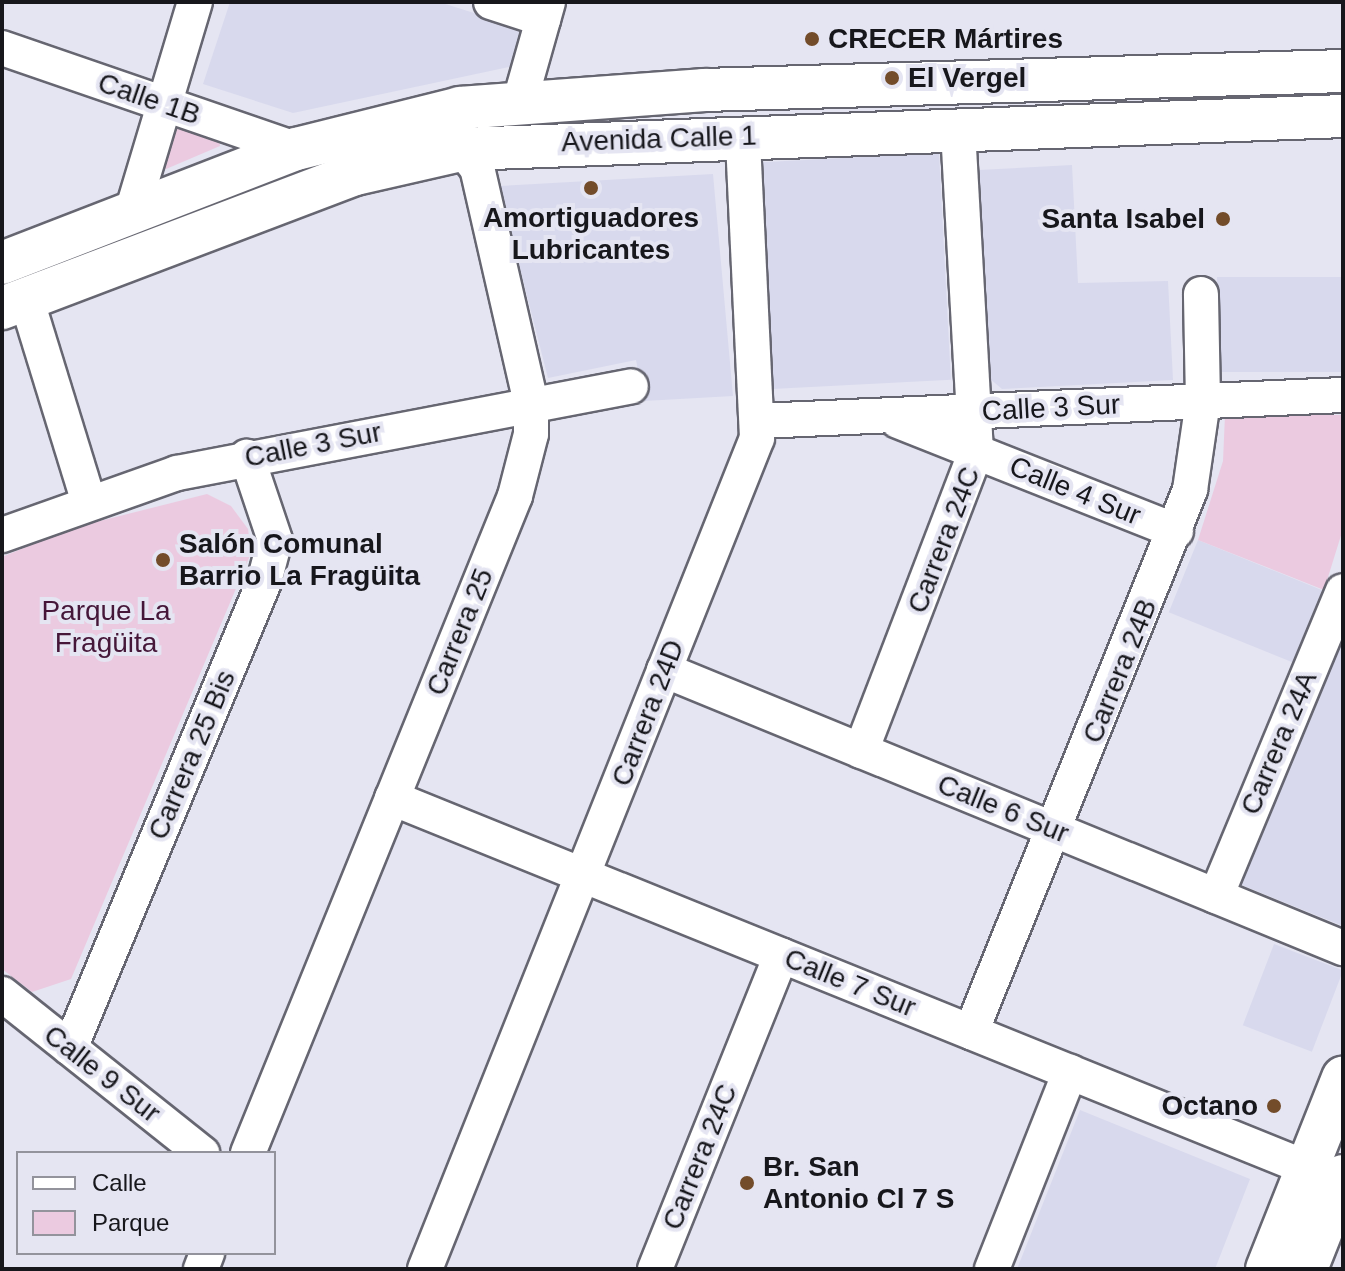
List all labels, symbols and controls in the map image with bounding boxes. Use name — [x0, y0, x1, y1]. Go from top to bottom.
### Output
place label: CRECER Mártires — [828, 22, 1063, 56]
marker: CRECER Mártires — [803, 30, 821, 48]
place label: El Vergel — [908, 61, 1026, 95]
street label: Calle 1B — [93, 66, 205, 132]
marker: El Vergel — [883, 69, 901, 87]
street label: Avenida Calle 1 — [561, 119, 757, 159]
marker: Amortiguadores Lubricantes — [582, 179, 600, 197]
place label: Amortiguadores Lubricantes — [483, 201, 699, 267]
place label: Santa Isabel — [1042, 202, 1205, 236]
marker: Santa Isabel — [1212, 208, 1234, 230]
street label: Calle 3 Sur — [981, 388, 1121, 428]
street label: Calle 3 Sur — [242, 415, 384, 475]
street label: Calle 4 Sur — [1004, 449, 1146, 533]
street label: Carrera 24C — [901, 462, 987, 618]
place label: Salón Comunal Barrio La Fragüita — [179, 527, 420, 593]
marker: Salón Comunal Barrio La Fragüita — [154, 551, 172, 569]
street label: Carrera 25 — [419, 564, 501, 700]
park label: Parque La Fragüita — [41, 594, 171, 660]
street label: Carrera 24B — [1076, 594, 1164, 748]
street label: Carrera 24D — [605, 635, 691, 791]
street label: Carrera 25 Bis — [141, 665, 243, 845]
street label: Carrera 24A — [1234, 666, 1324, 820]
street label: Calle 6 Sur — [932, 767, 1074, 851]
street label: Calle 7 Sur — [779, 941, 921, 1025]
street label: Calle 9 Sur — [37, 1018, 167, 1130]
street label: Carrera 24C — [656, 1079, 744, 1235]
place label: Octano — [1162, 1089, 1258, 1123]
marker: Octano — [1265, 1097, 1283, 1115]
place label: Br. San Antonio Cl 7 S — [763, 1150, 954, 1216]
legend — [16, 1151, 276, 1255]
text: Calle — [92, 1169, 147, 1196]
marker: Br. San Antonio Cl 7 S — [738, 1174, 756, 1192]
text: Parque — [92, 1209, 169, 1236]

